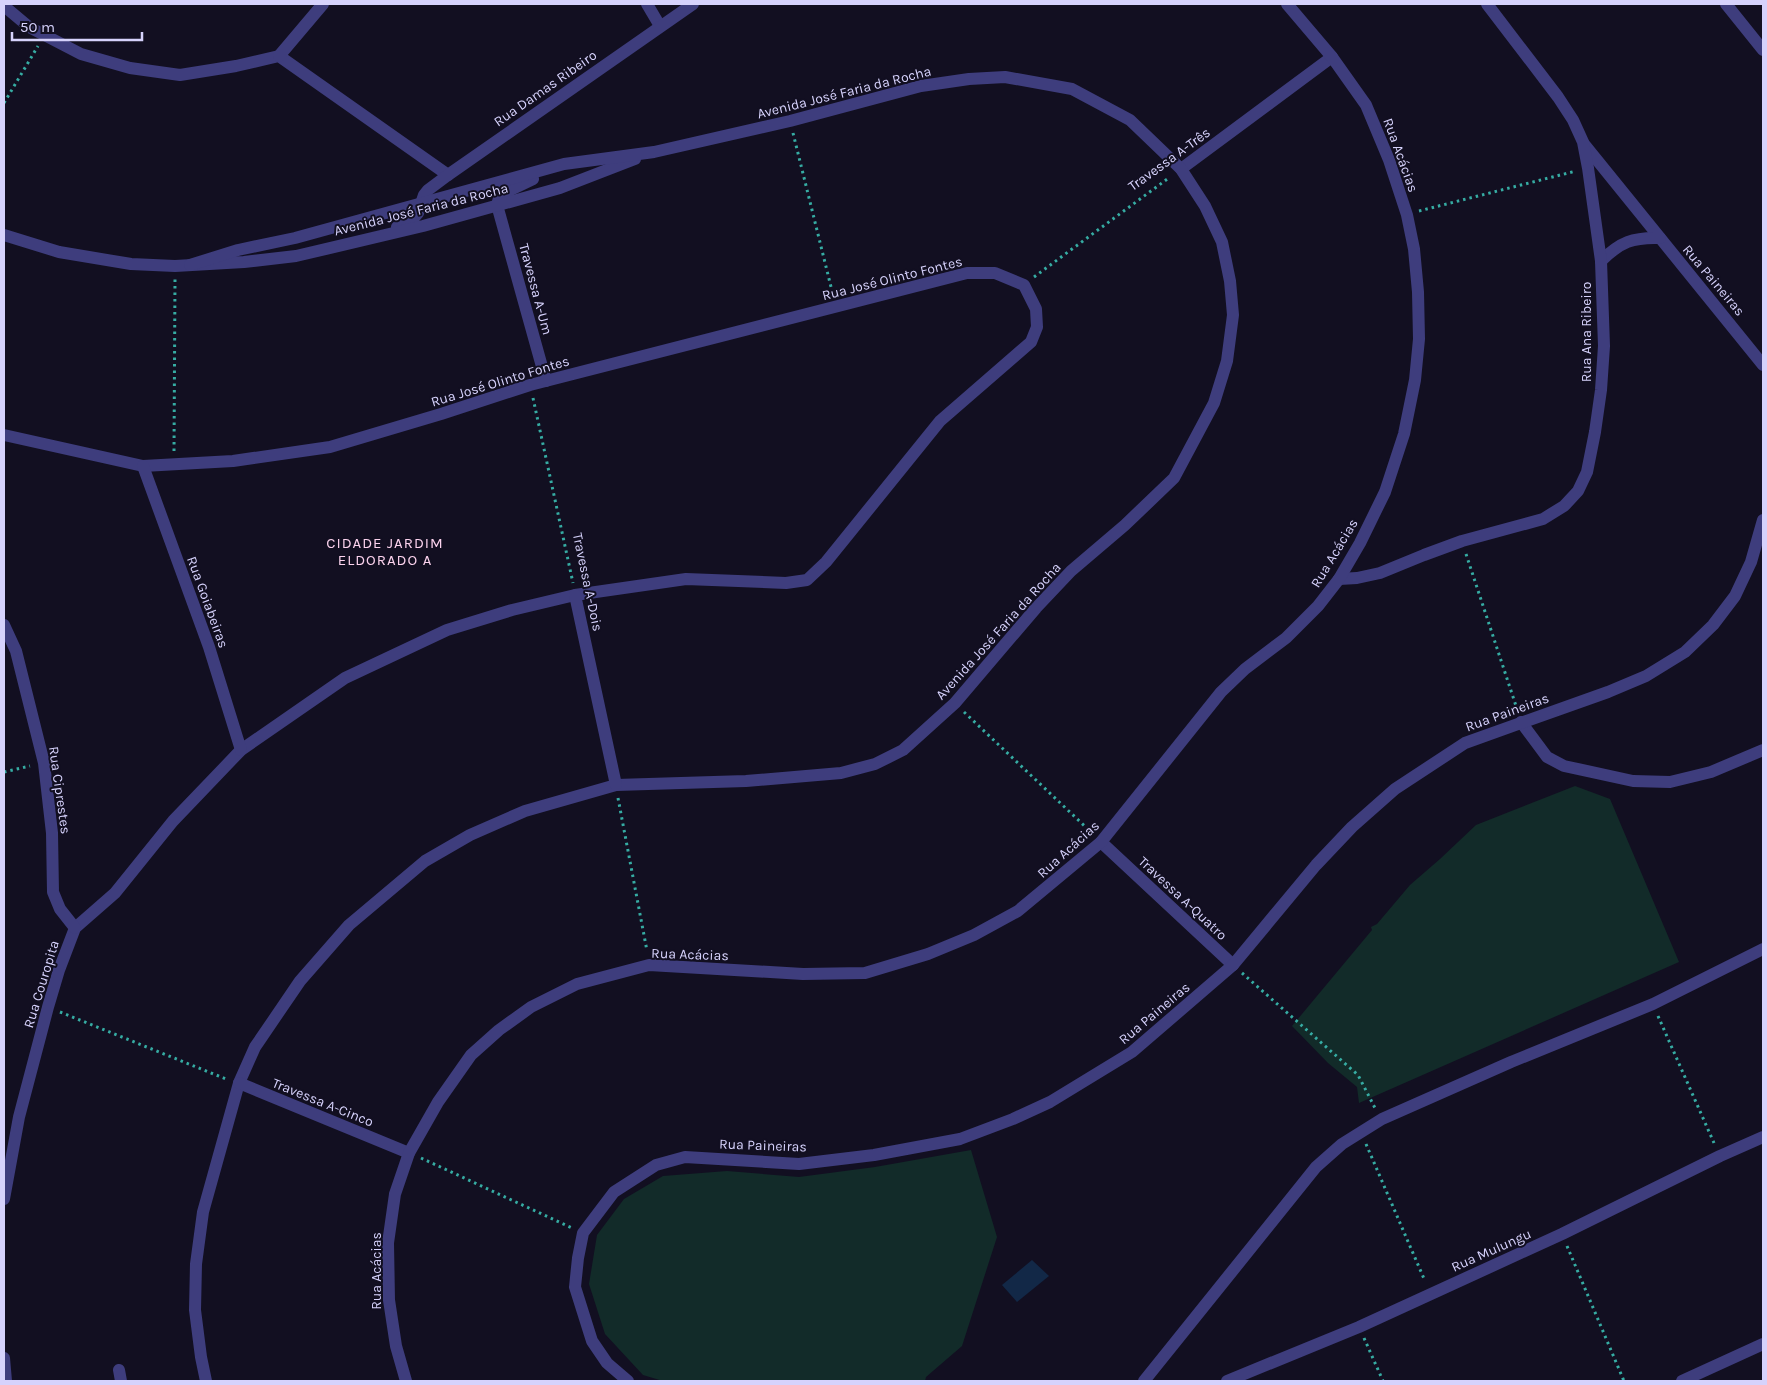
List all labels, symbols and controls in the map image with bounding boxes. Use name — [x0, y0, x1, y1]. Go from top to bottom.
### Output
scale bar — [12, 10, 142, 42]
text: 50 m — [20, 18, 55, 36]
street label: Rua Damas Ribeiro — [491, 47, 600, 130]
street label: Avenida José Faria da Rocha — [755, 63, 933, 122]
street label: Rua Acácias — [1379, 116, 1422, 195]
street label: Travessa A-Três — [1125, 124, 1214, 195]
street label: Avenida José Faria da Rocha — [332, 180, 510, 239]
street label: Rua Paineiras — [1679, 241, 1748, 319]
street label: Travessa A-Um — [515, 242, 556, 337]
street label: Rua José Olinto Fontes — [820, 253, 964, 304]
street label: Rua Ana Ribeiro — [1578, 282, 1595, 382]
street label: Rua José Olinto Fontes — [429, 352, 571, 411]
street label: Rua Acácias — [1307, 516, 1362, 591]
street label: Travessa A-Dois — [569, 531, 606, 633]
district label: CIDADE JARDIM ELDORADO A — [326, 534, 444, 569]
street label: Rua Goiabeiras — [183, 554, 232, 650]
street label: Avenida José Faria da Rocha — [932, 559, 1065, 704]
street label: Rua Paineiras — [1463, 689, 1551, 735]
street label: Rua Ciprestes — [45, 745, 74, 835]
street label: Rua Acácias — [1034, 817, 1103, 882]
street label: Travessa A-Quatro — [1135, 853, 1230, 944]
street label: Rua Couropita — [20, 938, 63, 1030]
street label: Rua Acácias — [651, 945, 729, 964]
street label: Rua Paineiras — [1115, 979, 1193, 1048]
street label: Travessa A-Cinco — [270, 1074, 376, 1131]
street label: Rua Paineiras — [719, 1135, 807, 1156]
street label: Rua Mulungu — [1449, 1225, 1534, 1276]
street label: Rua Acácias — [368, 1232, 385, 1310]

